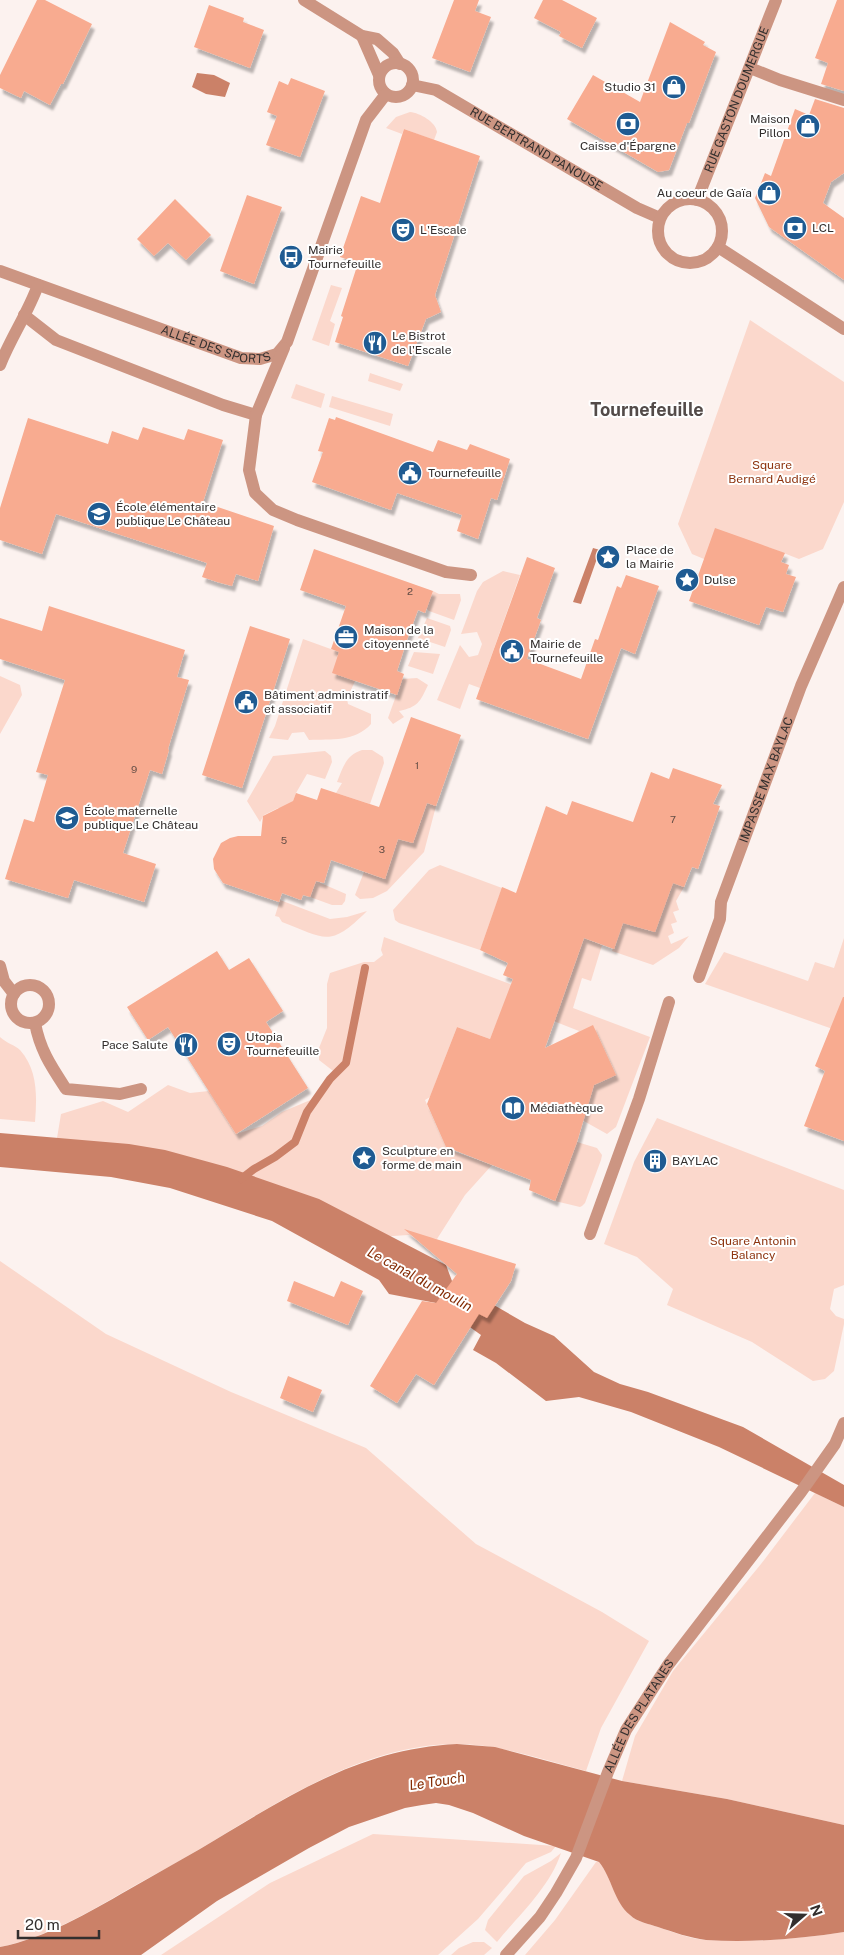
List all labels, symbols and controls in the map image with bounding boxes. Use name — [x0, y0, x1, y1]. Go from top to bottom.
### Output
street label: RUE GASTON DOUMERGUE — [702, 25, 772, 175]
shop icon: Studio 31 — [661, 74, 687, 100]
place label: Studio 31 — [604, 80, 656, 94]
street label: RUE BERTRAND PANOUSE — [468, 105, 605, 193]
bank icon: Caisse d'Épargne — [615, 111, 641, 137]
place label: Maison Pillon — [750, 112, 790, 140]
shop icon: Maison Pillon — [795, 113, 821, 139]
place label: Caisse d'Épargne — [580, 139, 676, 153]
shop icon: Au coeur de Gaïa — [756, 180, 782, 206]
place label: Au coeur de Gaïa — [657, 186, 752, 200]
bank icon: LCL — [782, 215, 808, 241]
theatre icon: L'Escale — [390, 217, 416, 243]
place label: LCL — [812, 221, 834, 235]
place label: L'Escale — [420, 223, 467, 237]
place label: Mairie Tournefeuille — [308, 243, 382, 271]
bus stop icon: Mairie Tournefeuille — [278, 244, 304, 270]
street label: ALLÉE DES SPORTS — [159, 323, 273, 366]
place label: Le Bistrot de l'Escale — [392, 329, 452, 357]
restaurant icon: Le Bistrot de l'Escale — [362, 330, 388, 356]
district label: Tournefeuille — [590, 399, 704, 420]
park label: Square Bernard Audigé — [728, 458, 816, 486]
public building icon: Tournefeuille — [397, 460, 423, 486]
place label: Tournefeuille — [428, 466, 502, 480]
place label: École élémentaire publique Le Château — [116, 500, 230, 528]
school or university icon: École élémentaire publique Le Château — [86, 501, 112, 527]
place label: Place de la Mairie — [626, 543, 674, 571]
place icon: Place de la Mairie — [595, 544, 621, 570]
place icon: Dulse — [674, 567, 700, 593]
place label: Dulse — [704, 573, 736, 587]
house number: 2 — [407, 585, 413, 597]
place label: Maison de la citoyenneté — [364, 623, 434, 651]
office icon: Maison de la citoyenneté — [333, 624, 359, 650]
place label: Mairie de Tournefeuille — [530, 637, 604, 665]
public building icon: Mairie de Tournefeuille — [499, 638, 525, 664]
place label: Bâtiment administratif et associatif — [264, 688, 389, 716]
public building icon: Bâtiment administratif et associatif — [233, 689, 259, 715]
street label: IMPASSE MAX BAYLAC — [737, 715, 796, 845]
house number: 1 — [415, 759, 419, 771]
house number: 9 — [131, 763, 137, 775]
place label: École maternelle publique Le Château — [84, 804, 198, 832]
school or university icon: École maternelle publique Le Château — [54, 805, 80, 831]
house number: 7 — [670, 813, 676, 825]
house number: 5 — [281, 834, 287, 846]
house number: 3 — [379, 843, 385, 855]
place label: Utopia Tournefeuille — [246, 1030, 320, 1058]
theatre icon: Utopia Tournefeuille — [216, 1031, 242, 1057]
restaurant icon: Pace Salute — [173, 1032, 199, 1058]
place label: Pace Salute — [101, 1038, 168, 1052]
library icon: Médiathèque — [500, 1095, 526, 1121]
place label: Médiathèque — [530, 1101, 603, 1115]
place label: Sculpture en forme de main — [382, 1144, 462, 1172]
place icon: Sculpture en forme de main — [351, 1145, 377, 1171]
building icon: BAYLAC — [642, 1148, 668, 1174]
place label: BAYLAC — [672, 1154, 718, 1168]
park label: Square Antonin Balancy — [710, 1234, 796, 1262]
water label: Le canal du moulin — [365, 1244, 475, 1315]
street label: ALLÉE DES PLATANES — [601, 1657, 677, 1775]
water label: Le Touch — [408, 1769, 466, 1793]
north arrow — [779, 1890, 829, 1940]
text: N — [807, 1903, 826, 1918]
scale bar — [18, 1908, 99, 1940]
text: 20 m — [25, 1916, 60, 1933]

